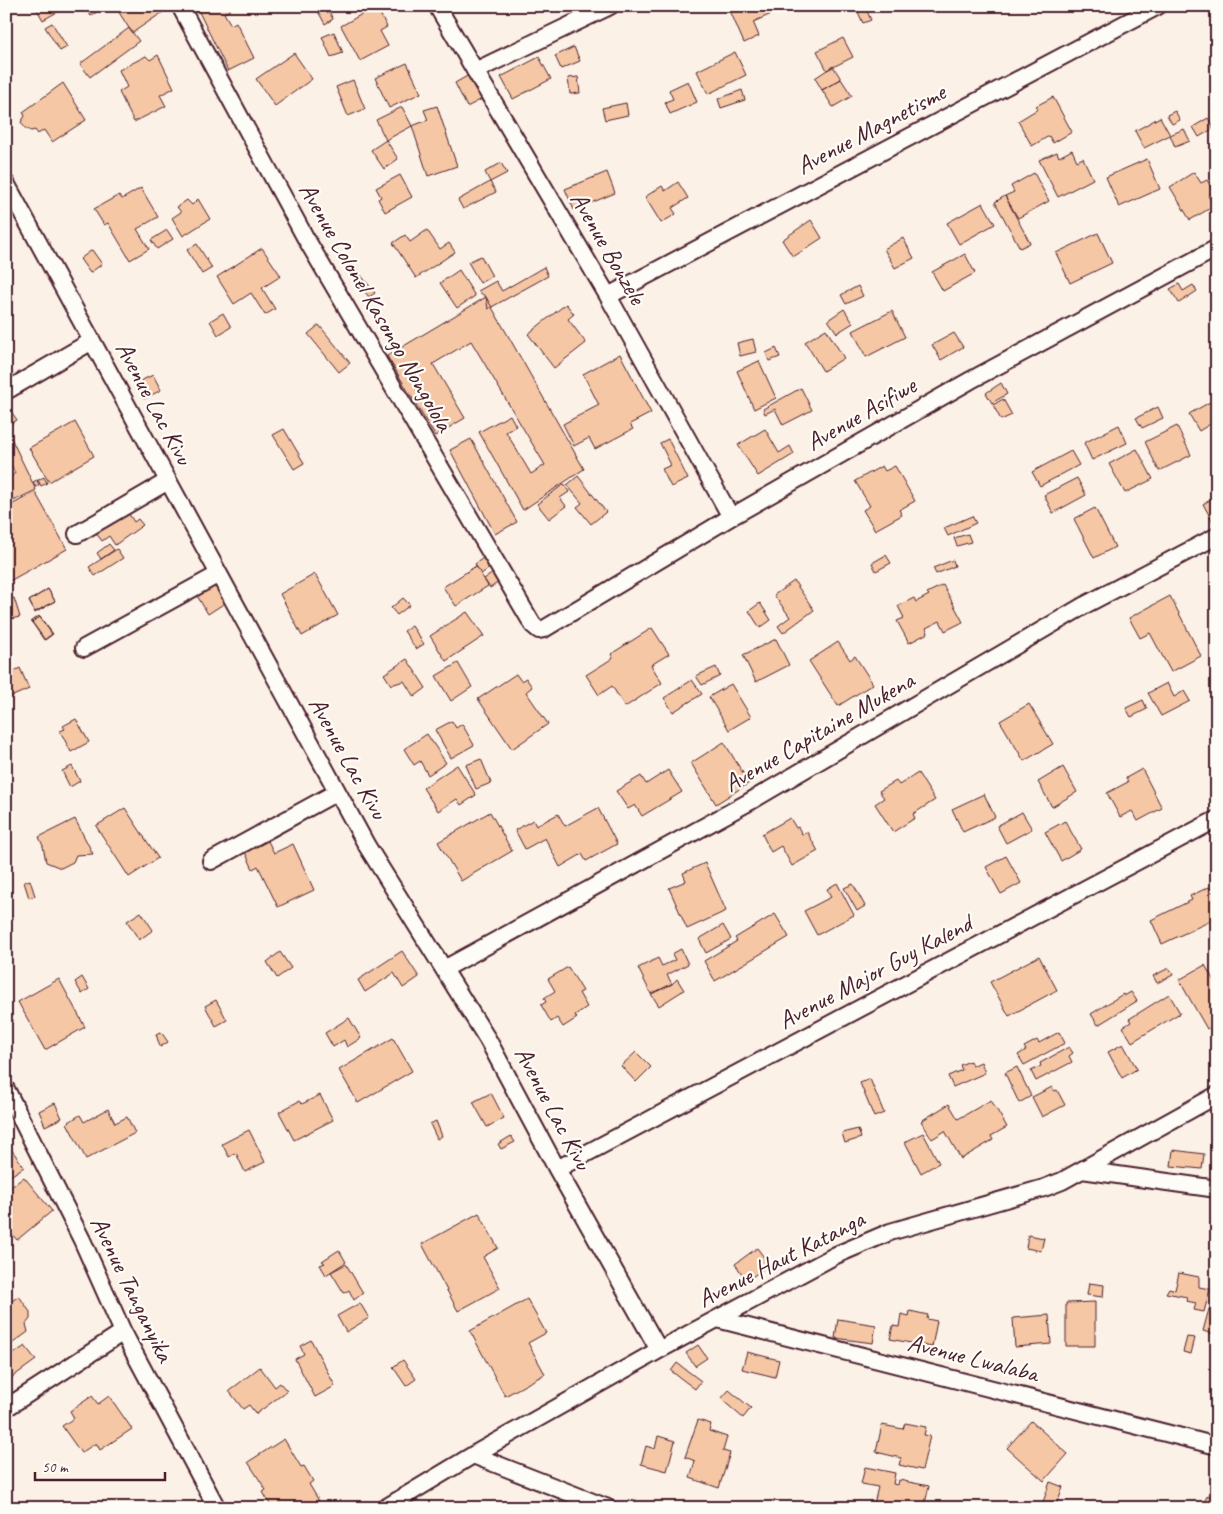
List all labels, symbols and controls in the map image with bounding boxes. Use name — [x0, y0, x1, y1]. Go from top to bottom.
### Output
street label: Avenue Magnetisme — [791, 75, 953, 182]
street label: Avenue Colonel Kasongo Nongolola — [292, 177, 462, 439]
street label: Avenue Bonzele — [563, 186, 654, 312]
street label: Avenue Lac Kivu — [108, 336, 201, 472]
street label: Avenue Asifiwe — [800, 369, 923, 458]
street label: Avenue Capitaine Mukena — [718, 663, 922, 800]
street label: Avenue Lac Kivu — [301, 691, 396, 826]
street label: Avenue Major Guy Kalend — [773, 906, 981, 1036]
street label: Avenue Lac Kivu — [507, 1041, 600, 1177]
street label: Avenue Haut Katanga — [692, 1202, 872, 1315]
street label: Avenue Tanganyika — [83, 1211, 182, 1369]
street label: Avenue Lwalaba — [904, 1326, 1044, 1390]
scale bar — [35, 1449, 165, 1481]
text: 50 m — [42, 1458, 69, 1477]

